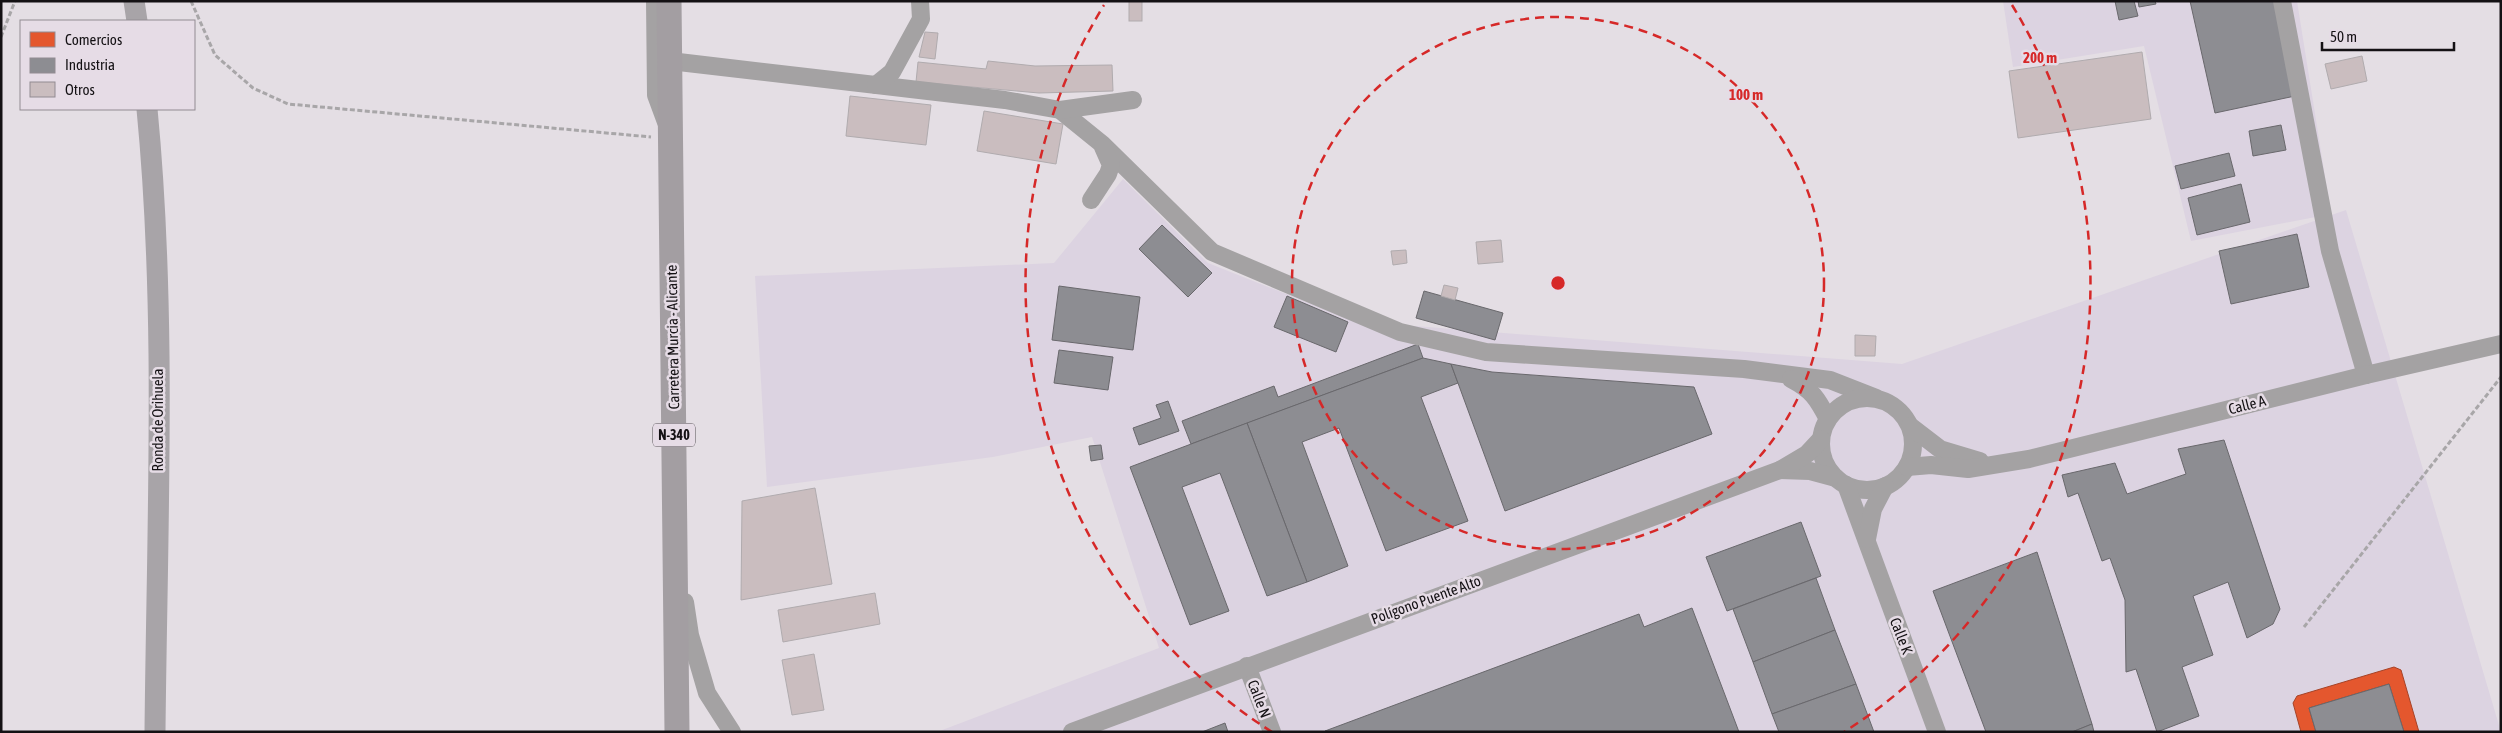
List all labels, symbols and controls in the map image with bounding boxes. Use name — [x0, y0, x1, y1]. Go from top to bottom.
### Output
legend — [20, 20, 195, 110]
scale bar — [2322, 20, 2454, 52]
text: 50 m — [2330, 28, 2357, 45]
text: Comercios — [65, 31, 122, 48]
text: 200 m — [2023, 49, 2057, 66]
text: Industria — [65, 56, 115, 73]
text: Otros — [65, 81, 95, 98]
text: 100 m — [1729, 86, 1763, 103]
street label: Carretera Murcia - Alicante — [663, 264, 682, 409]
centre of rings — [1549, 274, 1567, 292]
street label: Ronda de Orihuela — [149, 369, 166, 471]
street label: Calle A — [2227, 392, 2268, 417]
road number: N-340 — [653, 424, 695, 446]
street label: Polígono Puente Alto — [1369, 572, 1483, 627]
street label: Calle K — [1887, 615, 1916, 657]
street label: Calle N — [1244, 677, 1274, 720]

